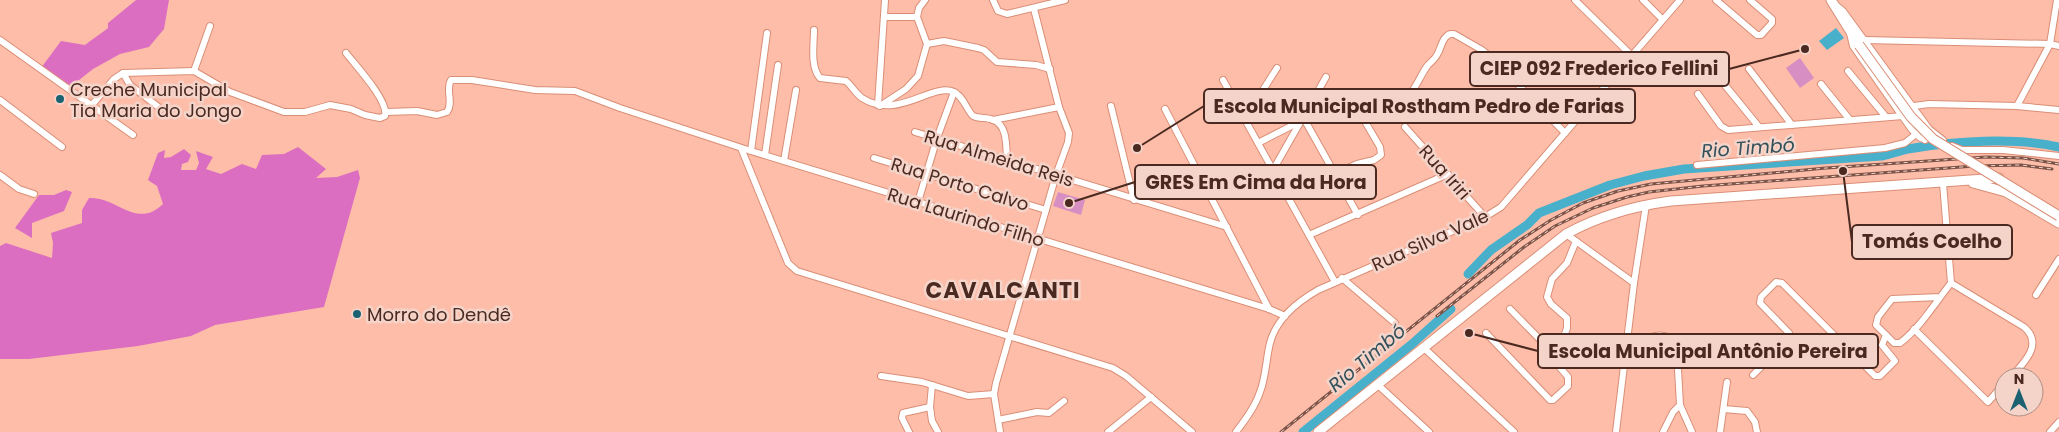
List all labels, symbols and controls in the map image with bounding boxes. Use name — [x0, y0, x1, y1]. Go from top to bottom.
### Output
callout: CIEP 092 Frederico Fellini — [1470, 52, 1729, 86]
text: CIEP 092 Frederico Fellini — [1480, 55, 1718, 82]
place label: Creche Municipal Tia Maria do Jongo — [70, 77, 242, 123]
callout: Escola Municipal Rostham Pedro de Farias — [1204, 89, 1635, 123]
marker: Creche Municipal Tia Maria do Jongo — [54, 93, 66, 105]
text: Escola Municipal Rostham Pedro de Farias — [1214, 93, 1624, 120]
street label: Rua Almeida Reis — [921, 123, 1077, 193]
water label: Rio Timbó — [1700, 131, 1796, 165]
street label: Rua Iriri — [1414, 139, 1476, 205]
street label: Rua Porto Calvo — [888, 151, 1032, 217]
callout: GRES Em Cima da Hora — [1135, 165, 1376, 199]
text: GRES Em Cima da Hora — [1145, 169, 1367, 196]
street label: Rua Laurindo Filho — [884, 181, 1048, 253]
street label: Rua Silva Vale — [1367, 203, 1493, 277]
callout: Tomás Coelho — [1852, 225, 2012, 259]
text: Tomás Coelho — [1862, 228, 2002, 255]
district label: CAVALCANTI — [926, 275, 1080, 306]
place label: Morro do Dendê — [367, 302, 511, 327]
marker: Morro do Dendê — [351, 308, 363, 320]
water label: Rio Timbó — [1322, 318, 1412, 398]
callout: Escola Municipal Antônio Pereira — [1538, 334, 1878, 368]
text: Escola Municipal Antônio Pereira — [1548, 338, 1868, 365]
north arrow — [1994, 367, 2044, 417]
text: N — [2014, 369, 2024, 389]

